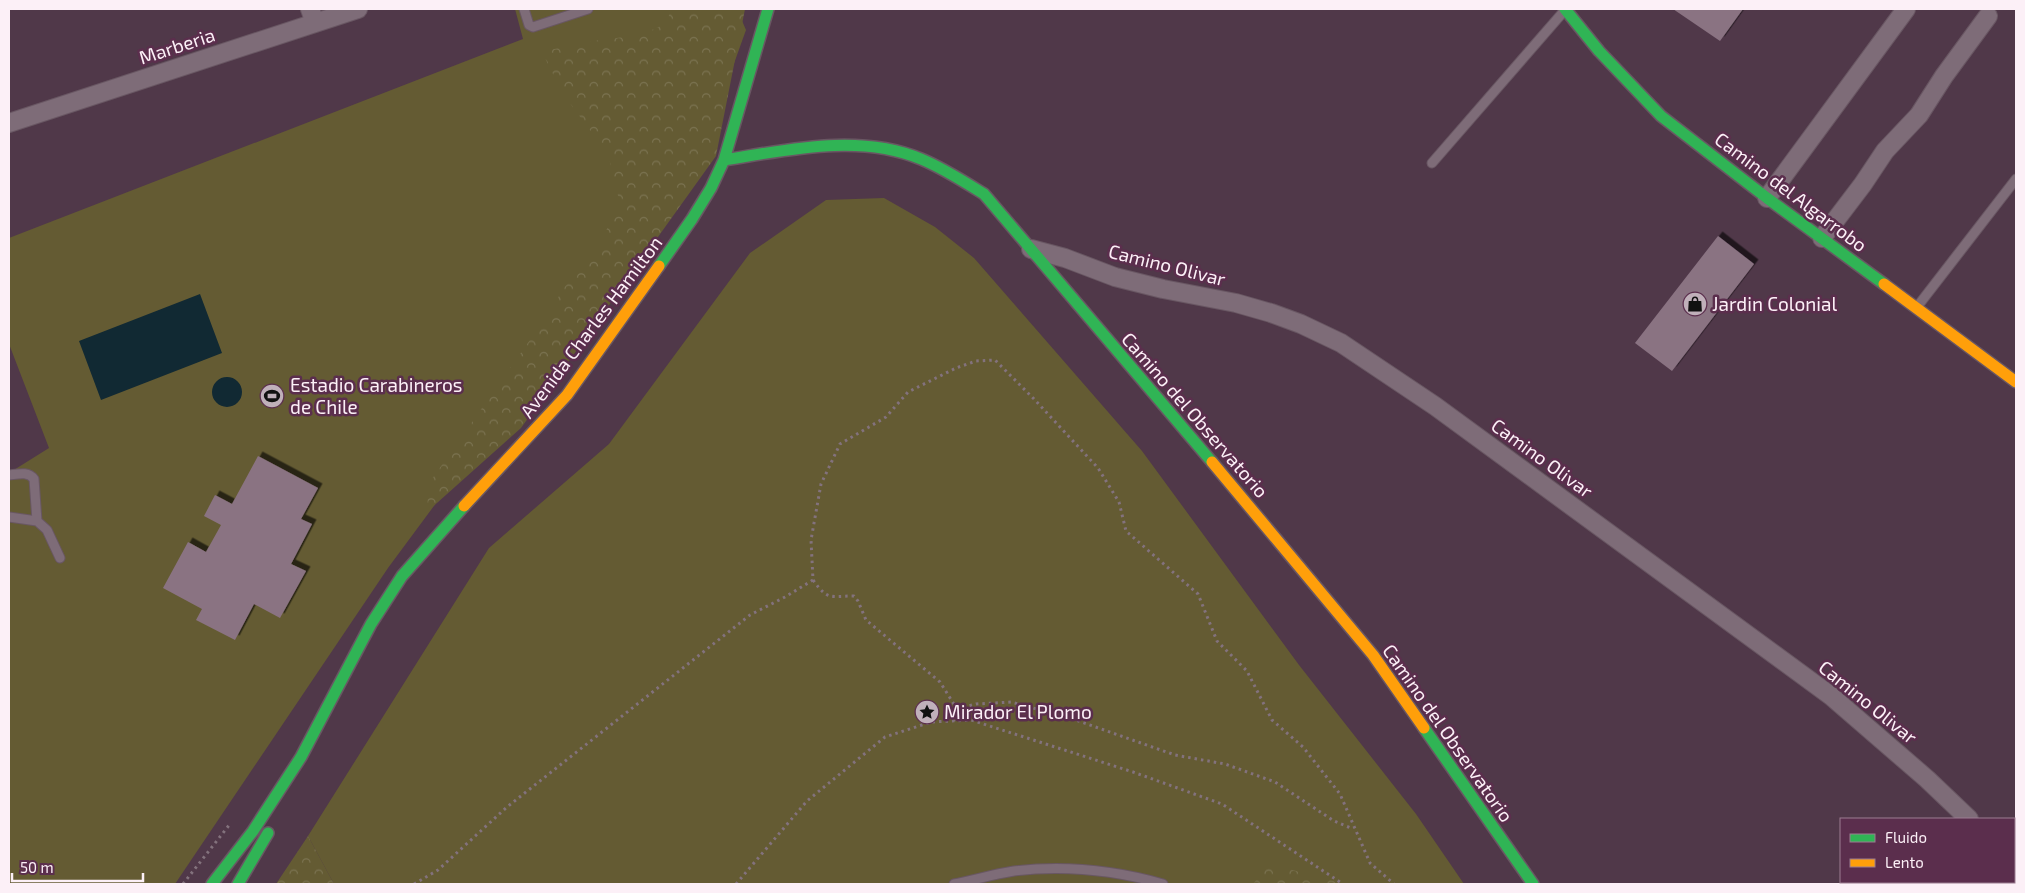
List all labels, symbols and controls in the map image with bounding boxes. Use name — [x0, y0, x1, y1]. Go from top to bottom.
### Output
street label: Marberia — [136, 22, 218, 69]
street label: Camino del Algarrobo — [1711, 127, 1872, 256]
street label: Avenida Charles Hamilton — [515, 231, 666, 422]
street label: Camino Olivar — [1106, 239, 1228, 290]
shop icon: Jardin Colonial — [1682, 291, 1708, 317]
place label: Jardin Colonial — [1712, 292, 1837, 315]
street label: Camino del Observatorio — [1117, 327, 1274, 502]
place label: Estadio Carabineros de Chile — [290, 373, 463, 418]
sports icon: Estadio Carabineros de Chile — [259, 383, 285, 409]
street label: Camino Olivar — [1487, 413, 1598, 502]
street label: Camino del Observatorio — [1378, 639, 1519, 826]
street label: Camino Olivar — [1815, 655, 1922, 748]
place icon: Mirador El Plomo — [914, 699, 940, 725]
place label: Mirador El Plomo — [944, 700, 1092, 723]
legend — [1840, 818, 2015, 883]
text: Fluido — [1885, 828, 1927, 846]
scale bar — [12, 850, 144, 882]
text: Lento — [1885, 853, 1924, 871]
text: 50 m — [20, 858, 54, 876]

